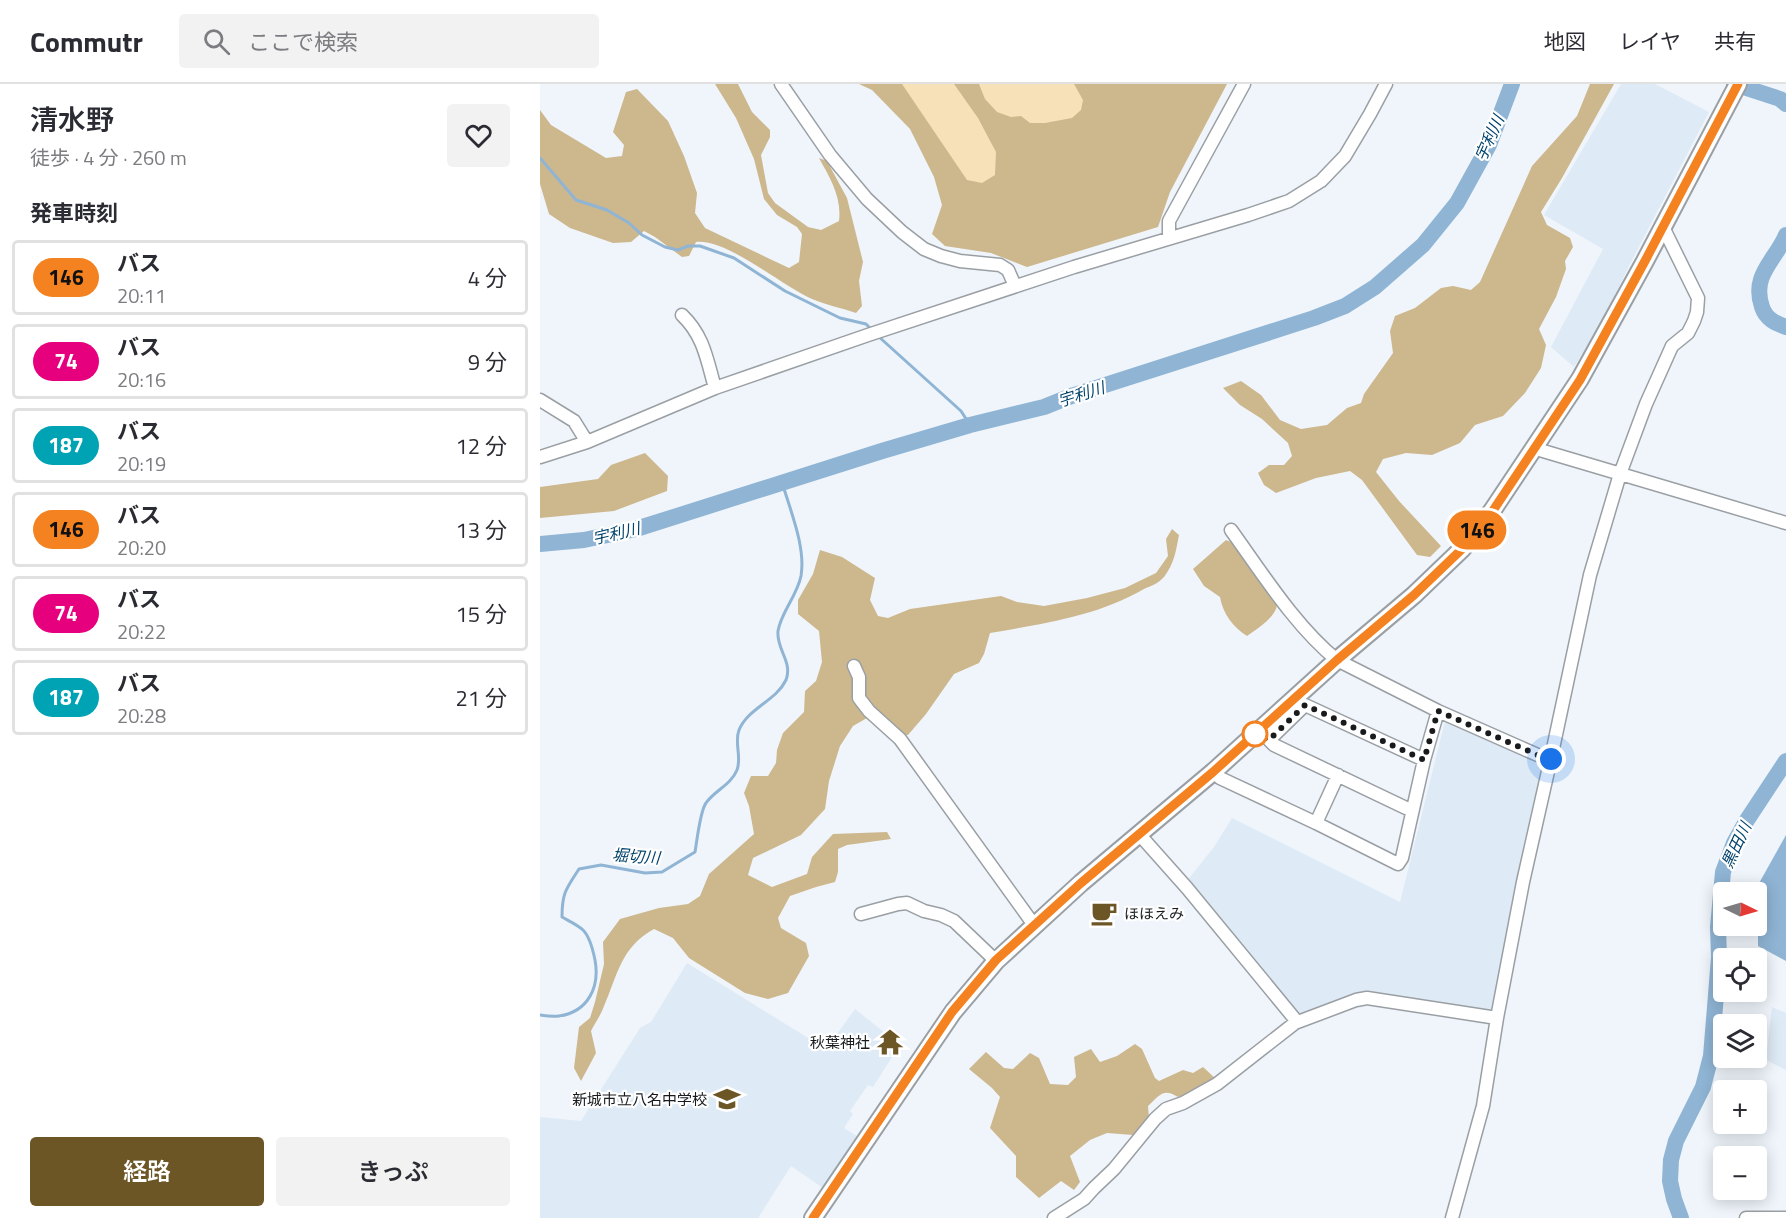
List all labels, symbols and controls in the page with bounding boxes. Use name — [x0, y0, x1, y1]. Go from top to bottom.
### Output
search box — [179, 14, 599, 68]
text: Commutr — [30, 20, 143, 63]
icon: search — [200, 25, 233, 58]
text: ここで検索 — [248, 25, 358, 59]
text: 地図 — [1544, 25, 1586, 57]
text: レイヤ — [1619, 25, 1681, 57]
text: 共有 — [1714, 25, 1756, 57]
text: 清水野 — [30, 98, 114, 141]
button: heart — [447, 104, 510, 167]
water label: 宇利川 — [1468, 109, 1511, 165]
text: 徒歩 · 4 分 · 260 m — [30, 142, 187, 173]
text: 発車時刻 — [30, 196, 118, 230]
text: バス — [117, 246, 161, 280]
text: 146 — [48, 261, 84, 293]
text: 4 分 — [468, 261, 507, 295]
text: 20:11 — [117, 280, 166, 311]
text: バス — [117, 330, 161, 364]
text: 74 — [54, 345, 78, 377]
text: 9 分 — [468, 345, 507, 379]
text: 20:16 — [117, 364, 166, 395]
water label: 宇利川 — [1054, 375, 1109, 413]
text: バス — [117, 414, 161, 448]
text: 187 — [48, 429, 84, 461]
text: 12 分 — [456, 429, 507, 463]
text: 20:19 — [117, 448, 166, 479]
text: バス — [117, 498, 161, 532]
line badge: 146 — [1442, 510, 1512, 550]
text: 146 — [48, 513, 84, 545]
text: 13 分 — [456, 513, 507, 547]
text: 146 — [1459, 514, 1495, 546]
water label: 宇利川 — [590, 515, 644, 550]
text: 20:20 — [117, 532, 166, 563]
text: バス — [117, 582, 161, 616]
text: 74 — [54, 597, 78, 629]
text: 15 分 — [456, 597, 507, 631]
text: 20:22 — [117, 616, 166, 647]
text: バス — [117, 666, 161, 700]
text: 187 — [48, 681, 84, 713]
text: 21 分 — [456, 681, 507, 715]
text: 20:28 — [117, 700, 166, 731]
unlabelled marker — [1242, 721, 1268, 747]
your location — [1536, 744, 1566, 774]
water label: 黒田川 — [1715, 816, 1758, 872]
water label: 堀切川 — [611, 842, 663, 870]
north arrow — [1713, 882, 1767, 936]
map controls — [1713, 882, 1767, 1200]
cafe icon: ほほえみ — [1089, 898, 1119, 928]
place label: ほほえみ — [1124, 902, 1184, 925]
button: locate — [1713, 948, 1767, 1002]
button: layers — [1713, 1014, 1767, 1068]
temple icon: 秋葉神社 — [875, 1027, 905, 1057]
place label: 秋葉神社 — [810, 1031, 870, 1054]
button: + — [1713, 1080, 1767, 1134]
school or university icon: 新城市立八名中学校 — [712, 1084, 742, 1114]
place label: 新城市立八名中学校 — [572, 1088, 707, 1111]
button: 経路 — [30, 1137, 264, 1206]
button: きっぷ — [276, 1137, 510, 1206]
button: − — [1713, 1146, 1767, 1200]

